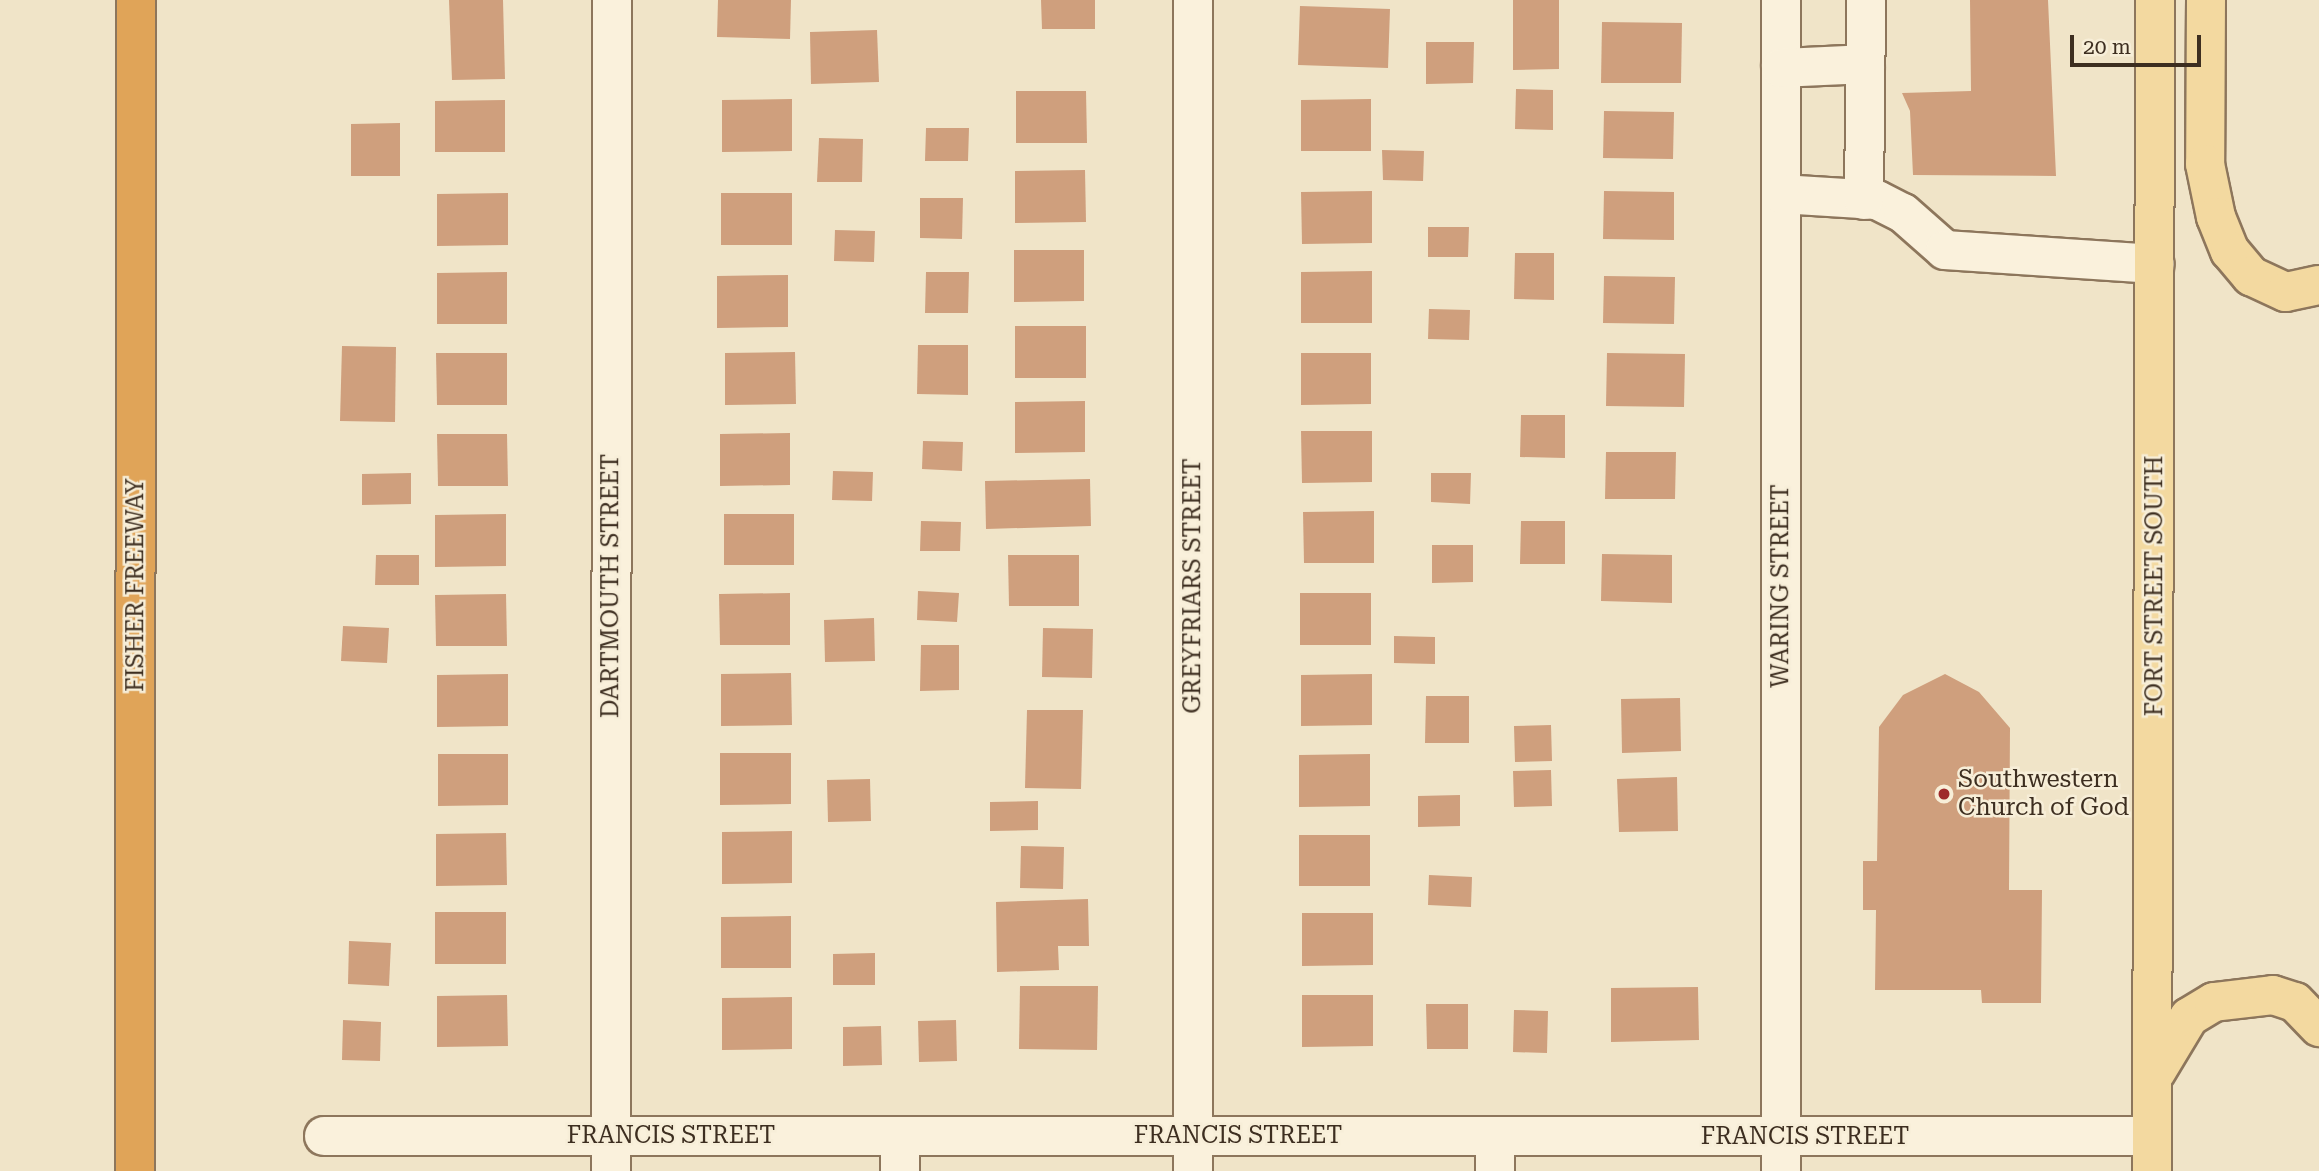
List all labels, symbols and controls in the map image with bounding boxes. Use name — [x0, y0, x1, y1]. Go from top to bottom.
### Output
scale bar — [2074, 21, 2205, 65]
text: 20 m — [2083, 35, 2131, 59]
street label: DARTMOUTH STREET — [597, 454, 625, 718]
street label: FORT STREET SOUTH — [2141, 456, 2169, 716]
street label: GREYFRIARS STREET — [1179, 458, 1207, 714]
street label: FISHER FREEWAY — [122, 478, 150, 692]
street label: WARING STREET — [1767, 484, 1795, 688]
place label: Southwestern Church of God — [1958, 766, 2129, 822]
marker: Southwestern Church of God — [1936, 786, 1952, 802]
street label: FRANCIS STREET — [567, 1122, 775, 1150]
street label: FRANCIS STREET — [1134, 1122, 1342, 1150]
street label: FRANCIS STREET — [1701, 1123, 1909, 1151]

